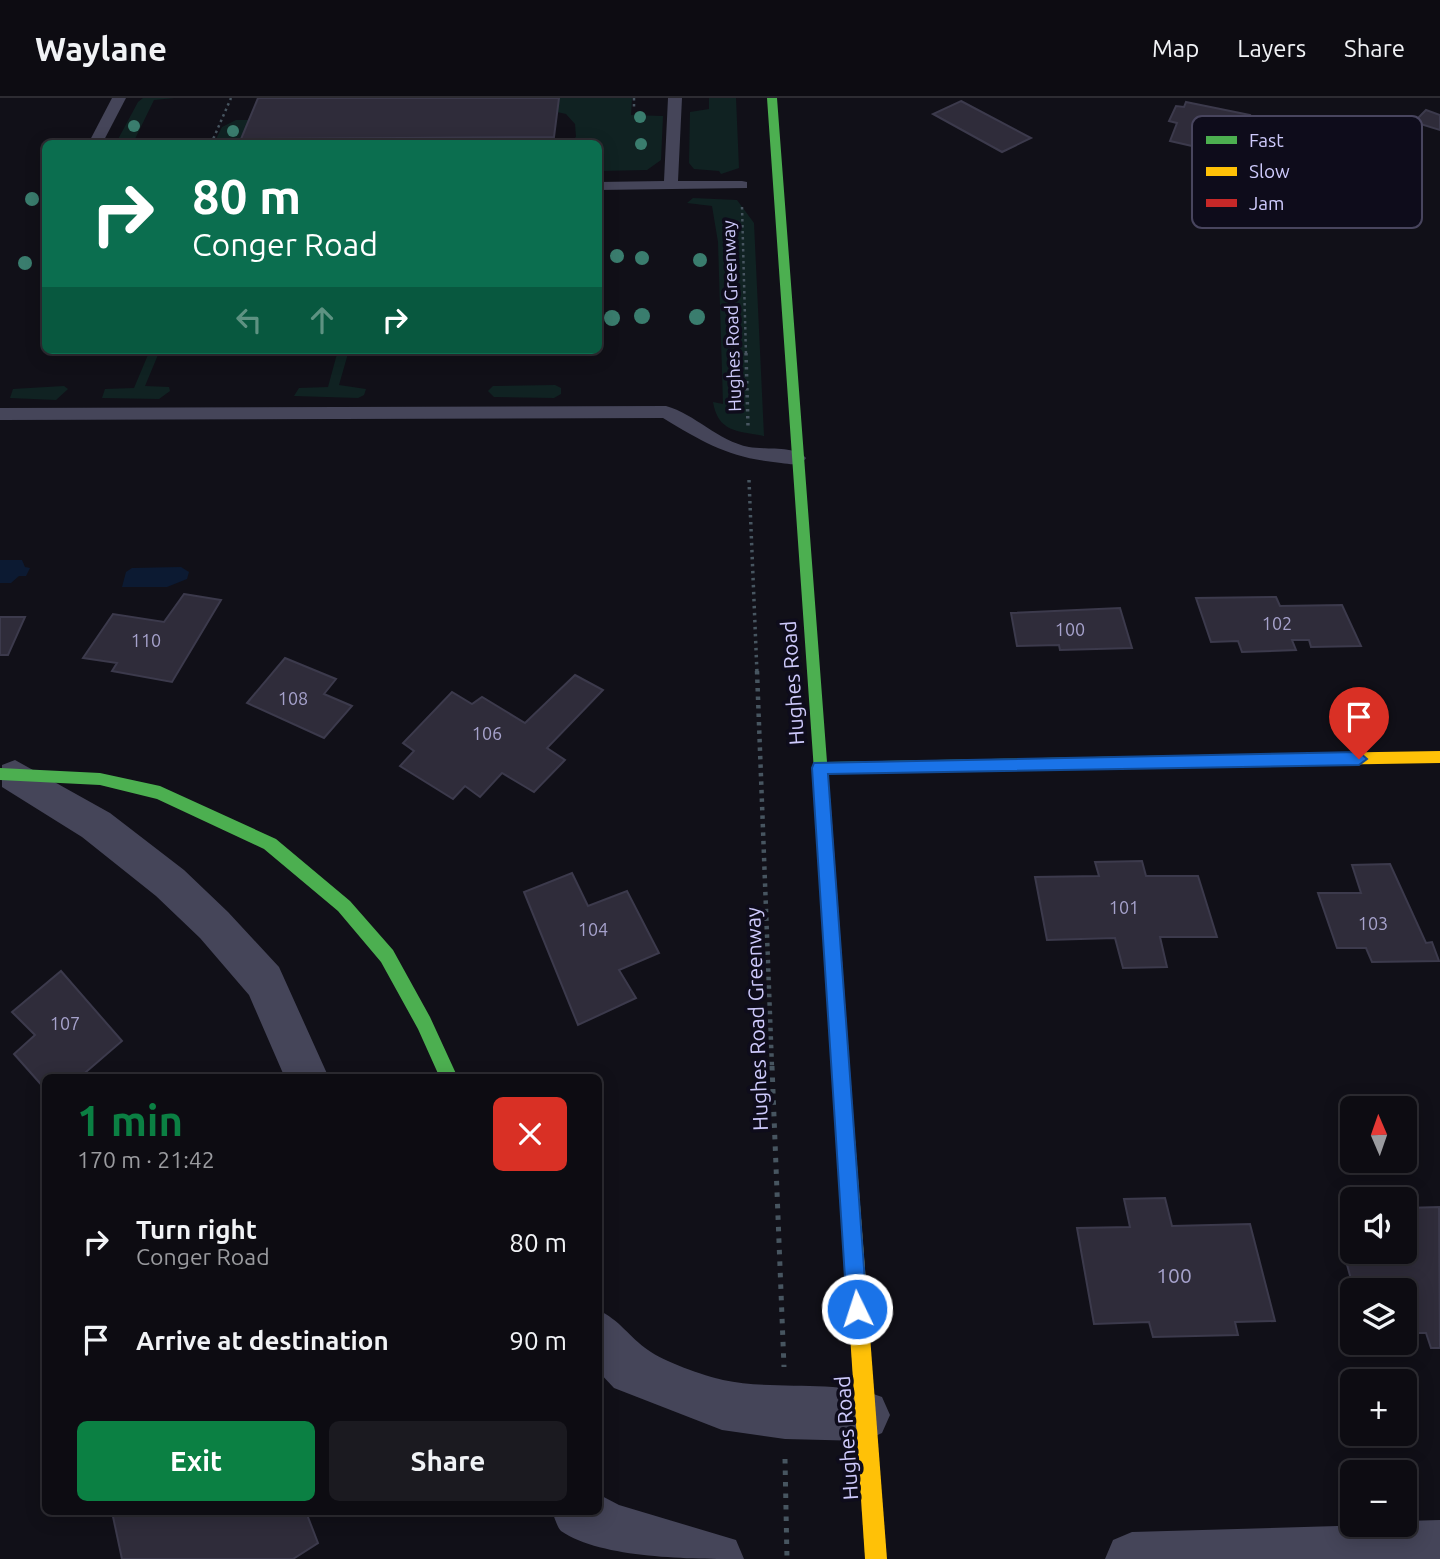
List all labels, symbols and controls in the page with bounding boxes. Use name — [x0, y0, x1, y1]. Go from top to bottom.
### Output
text: Waylane — [35, 30, 167, 67]
text: Map — [1152, 35, 1199, 62]
text: Layers — [1237, 35, 1306, 62]
text: Share — [1344, 35, 1405, 62]
legend — [1192, 116, 1422, 228]
text: Fast — [1249, 129, 1284, 151]
text: Slow — [1249, 160, 1290, 182]
icon: right — [77, 168, 168, 259]
text: 80 m — [192, 168, 301, 223]
text: Jam — [1249, 192, 1285, 214]
street label: Hughes Road Greenway — [718, 220, 744, 412]
text: Conger Road — [192, 226, 378, 262]
icon: left — [230, 301, 268, 339]
icon: ahead — [303, 301, 341, 339]
icon: right — [376, 301, 414, 339]
house number: 102 — [1262, 613, 1292, 633]
house number: 100 — [1055, 619, 1085, 639]
street label: Hughes Road — [776, 620, 808, 746]
house number: 110 — [131, 630, 161, 650]
pin — [1329, 687, 1389, 759]
house number: 108 — [278, 688, 308, 708]
icon: arrive — [1340, 698, 1378, 736]
house number: 106 — [472, 723, 502, 743]
house number: 101 — [1109, 897, 1139, 917]
street label: Hughes Road Greenway — [740, 907, 772, 1131]
house number: 103 — [1358, 913, 1388, 933]
house number: 104 — [578, 919, 608, 939]
house number: 107 — [50, 1013, 80, 1033]
north arrow — [1340, 1096, 1418, 1172]
map controls — [1340, 1096, 1417, 1537]
text: 1 min — [77, 1097, 183, 1144]
button: close — [493, 1097, 567, 1171]
text: 170 m · 21:42 — [77, 1147, 215, 1172]
button: sound — [1340, 1187, 1417, 1264]
text: Turn right — [136, 1215, 257, 1244]
icon: right — [77, 1223, 115, 1261]
text: 80 m — [509, 1228, 567, 1257]
text: Conger Road — [136, 1244, 270, 1269]
house number: 100 — [1156, 1263, 1192, 1287]
position arrow — [820, 1272, 894, 1346]
button: layers — [1340, 1278, 1417, 1355]
icon: arrive — [77, 1321, 115, 1359]
text: Arrive at destination — [136, 1326, 389, 1355]
text: 90 m — [509, 1326, 567, 1355]
button: + — [1340, 1369, 1417, 1446]
street label: Hughes Road — [830, 1375, 862, 1501]
button: Exit — [77, 1421, 315, 1501]
button: Share — [329, 1421, 567, 1501]
button: − — [1340, 1460, 1417, 1537]

